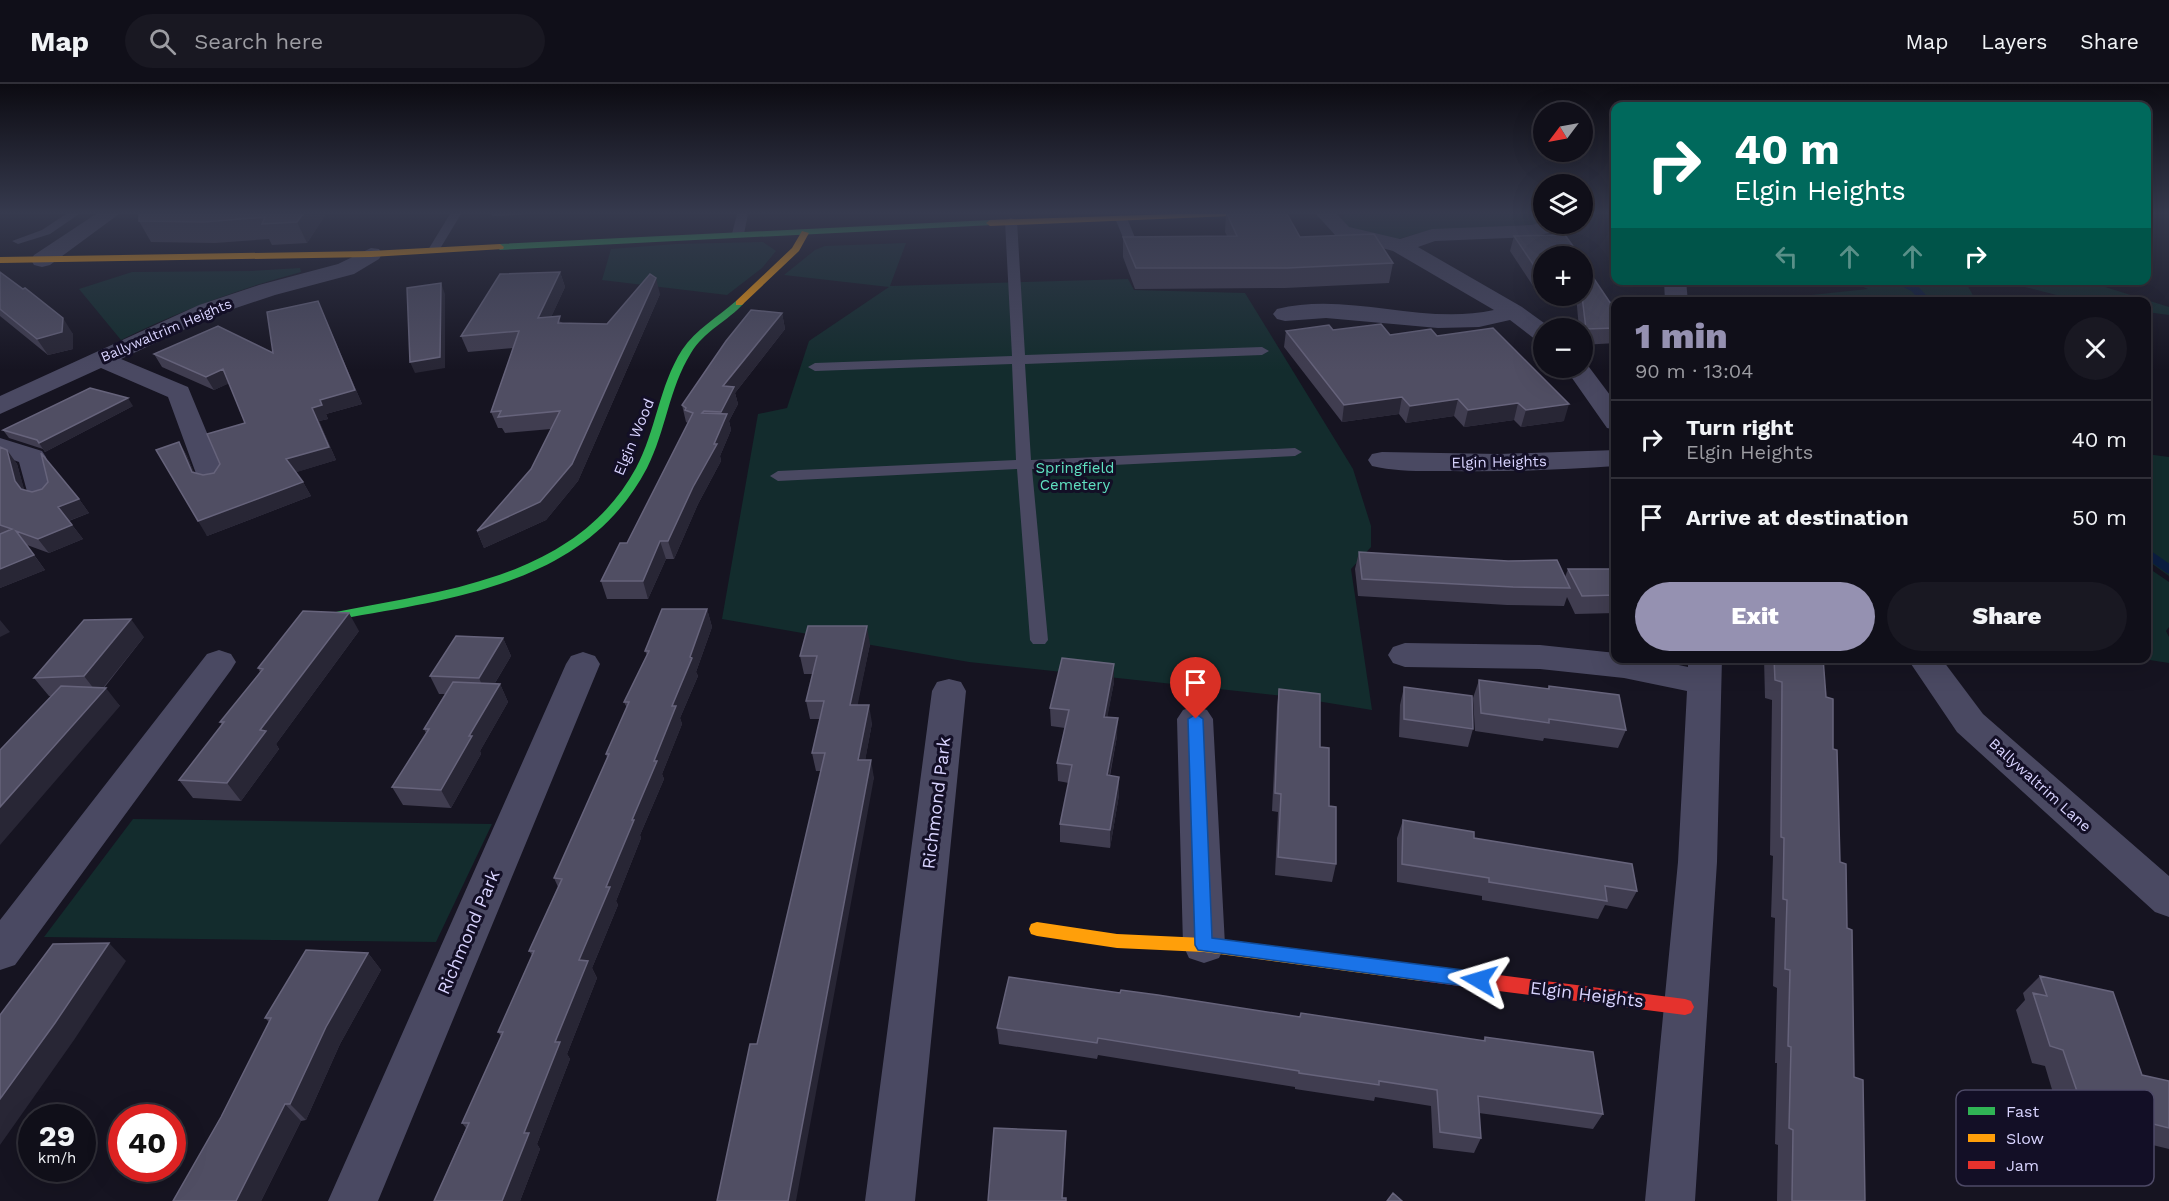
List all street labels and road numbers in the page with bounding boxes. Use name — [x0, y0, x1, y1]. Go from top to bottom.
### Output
street label: Ballywaltrim Heights — [98, 295, 234, 365]
street label: Elgin Wood — [610, 396, 658, 478]
street label: Elgin Heights — [1451, 452, 1547, 472]
street label: Ballywaltrim Lane — [1985, 734, 2095, 836]
street label: Richmond Park — [917, 736, 955, 870]
street label: Richmond Park — [432, 867, 504, 997]
street label: Elgin Heights — [1529, 977, 1645, 1011]

